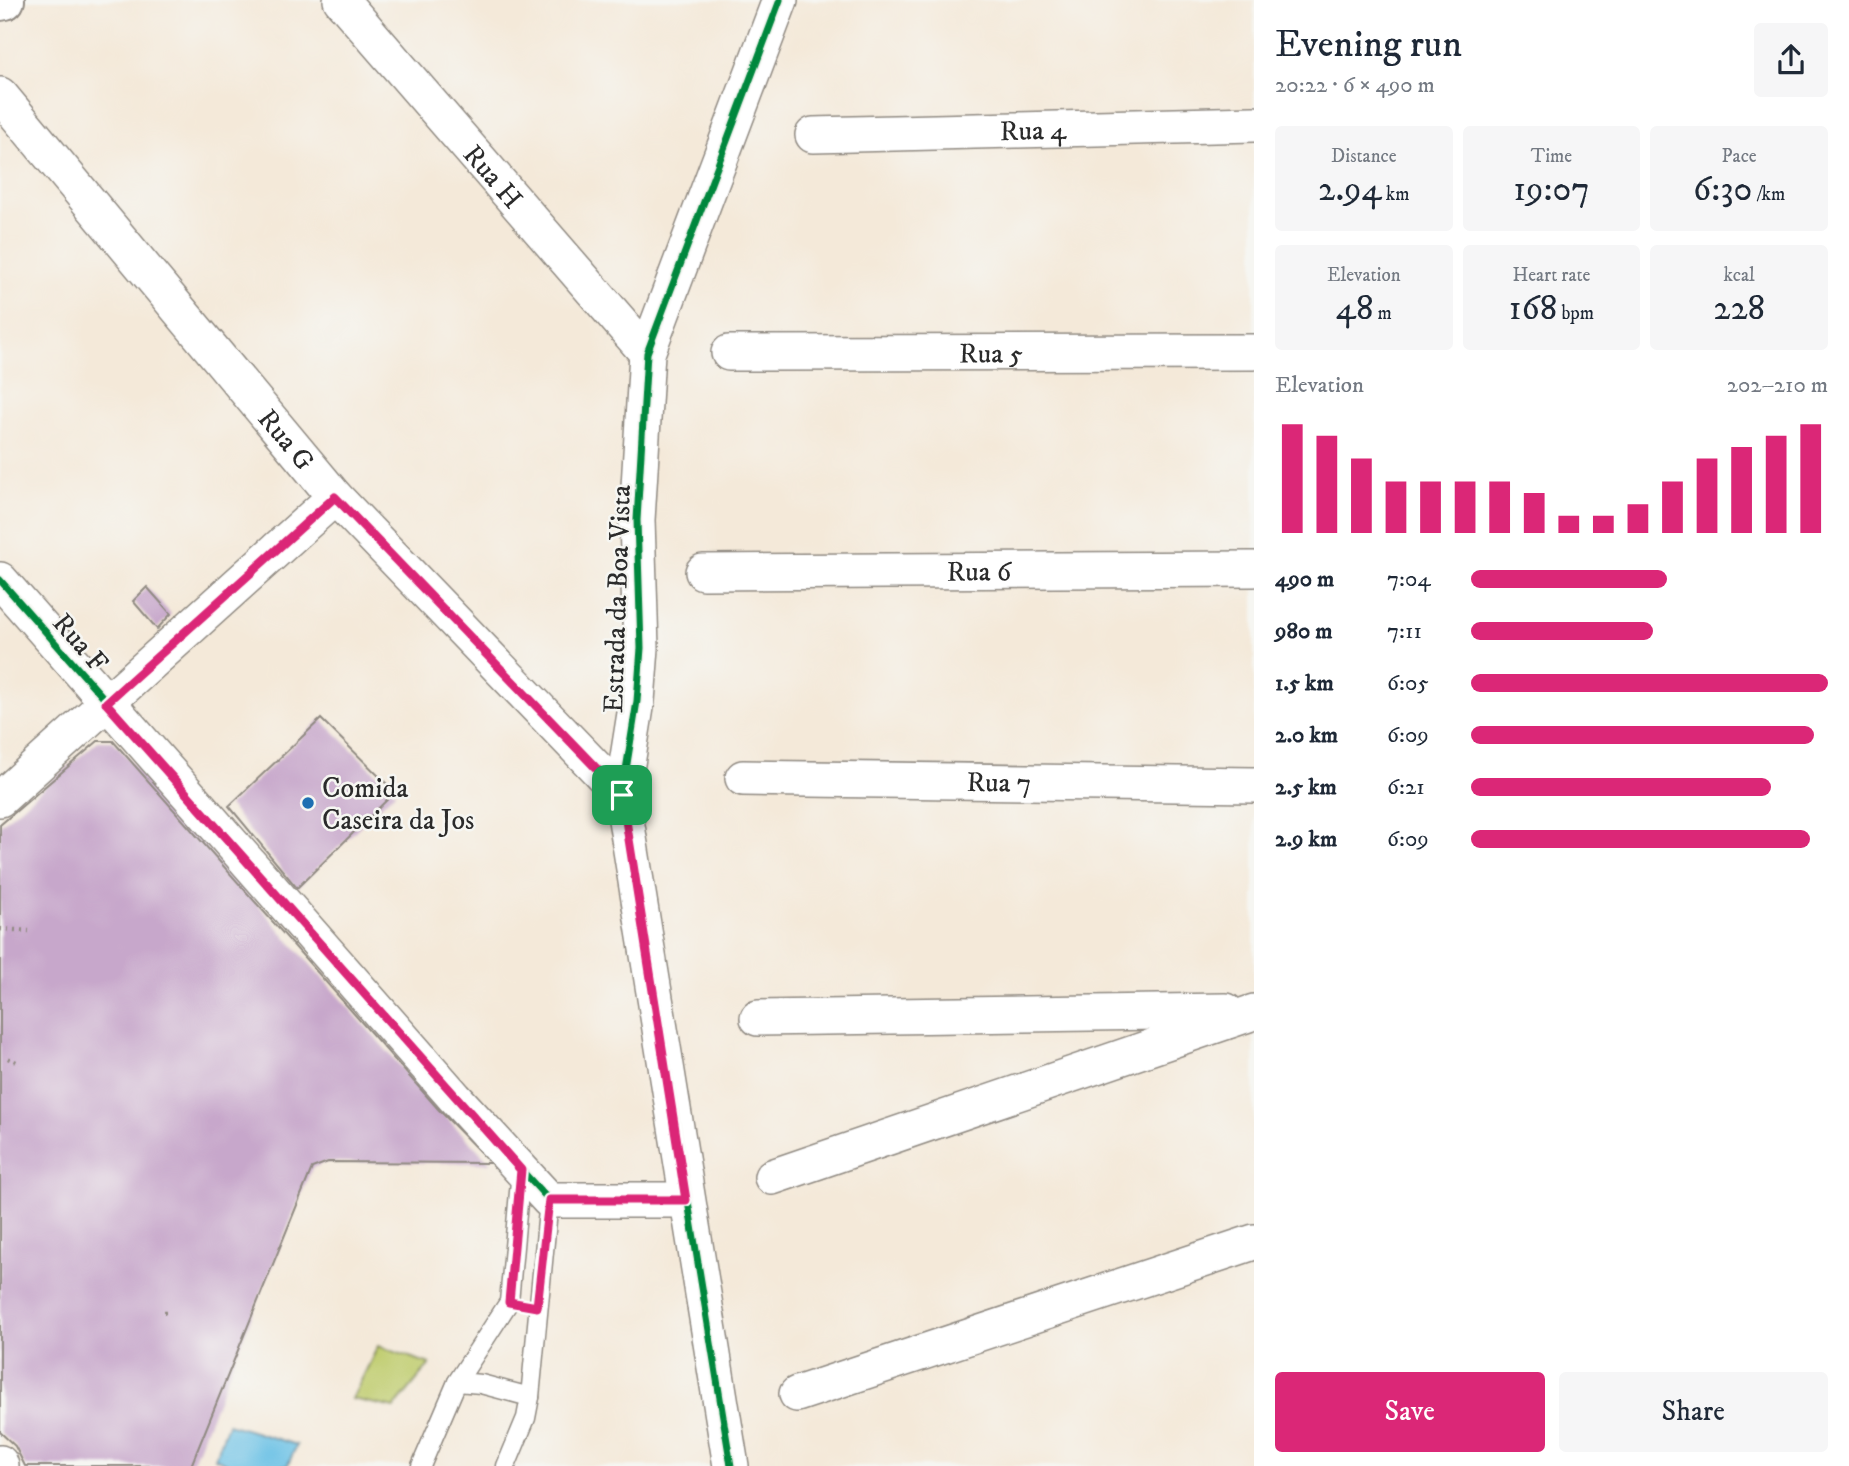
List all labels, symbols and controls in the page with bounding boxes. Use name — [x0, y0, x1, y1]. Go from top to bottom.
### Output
text: Evening run — [1275, 21, 1462, 69]
button: share — [1754, 23, 1828, 97]
text: 20:22 · 6 × 490 m — [1275, 71, 1435, 100]
street label: Rua 4 — [999, 113, 1067, 149]
street label: Rua H — [455, 138, 530, 216]
text: Distance — [1331, 145, 1397, 168]
text: Time — [1531, 145, 1572, 168]
text: Pace — [1722, 145, 1757, 168]
text: 2.94 — [1318, 168, 1382, 212]
text: 19:07 — [1513, 168, 1590, 212]
text: 6:30 — [1693, 168, 1752, 212]
text: km — [1382, 183, 1410, 206]
text: /km — [1752, 183, 1785, 206]
text: Elevation — [1327, 264, 1401, 287]
text: Heart rate — [1513, 264, 1590, 287]
text: kcal — [1724, 264, 1755, 287]
text: 48 — [1336, 287, 1373, 331]
text: 168 — [1509, 287, 1557, 331]
text: 228 — [1713, 287, 1765, 331]
text: m — [1373, 302, 1392, 325]
text: bpm — [1557, 302, 1594, 325]
street label: Rua 5 — [959, 336, 1023, 372]
text: Elevation — [1275, 371, 1364, 400]
text: 202–210 m — [1727, 371, 1828, 400]
street label: Rua G — [250, 402, 321, 478]
street label: Estrada da Boa Vista — [596, 484, 639, 714]
street label: Rua 6 — [947, 554, 1013, 590]
text: 490 m — [1275, 565, 1334, 594]
text: 7:04 — [1387, 565, 1431, 594]
street label: Rua F — [45, 606, 115, 680]
text: 980 m — [1275, 617, 1333, 646]
text: 7:11 — [1387, 617, 1422, 646]
text: 1.5 km — [1275, 669, 1334, 698]
text: 6:05 — [1387, 669, 1429, 698]
text: 2.0 km — [1275, 721, 1338, 750]
text: 6:09 — [1387, 721, 1429, 750]
pin — [592, 765, 652, 825]
street label: Rua 7 — [966, 765, 1032, 801]
place label: Comida Caseira da Jos — [322, 771, 474, 838]
text: 2.5 km — [1275, 773, 1337, 802]
text: 6:21 — [1387, 773, 1425, 802]
icon: arrive — [603, 776, 641, 814]
marker: Comida Caseira da Jos — [300, 795, 316, 811]
text: 2.9 km — [1275, 825, 1337, 854]
text: 6:09 — [1387, 825, 1429, 854]
button: Save — [1275, 1372, 1545, 1452]
button: Share — [1559, 1372, 1828, 1452]

